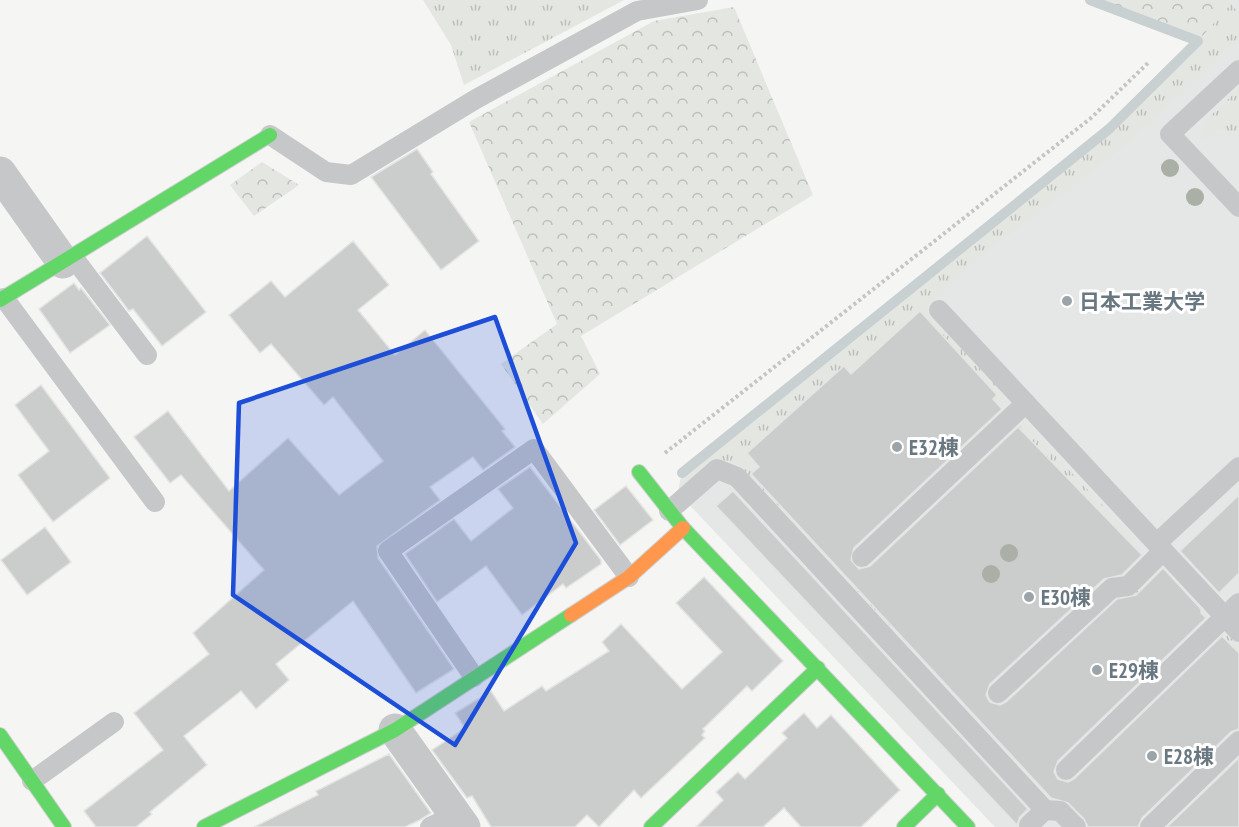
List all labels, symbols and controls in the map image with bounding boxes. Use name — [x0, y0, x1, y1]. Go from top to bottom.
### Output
place label: 日本工業大学 — [1079, 288, 1205, 315]
marker: 日本工業大学 — [1060, 294, 1074, 308]
place label: E32棟 — [909, 434, 959, 461]
marker: E32棟 — [890, 440, 904, 454]
place label: E30棟 — [1041, 584, 1091, 611]
marker: E30棟 — [1022, 590, 1036, 604]
place label: E29棟 — [1109, 657, 1159, 684]
marker: E29棟 — [1090, 663, 1104, 677]
place label: E28棟 — [1164, 743, 1214, 770]
marker: E28棟 — [1145, 749, 1159, 763]

